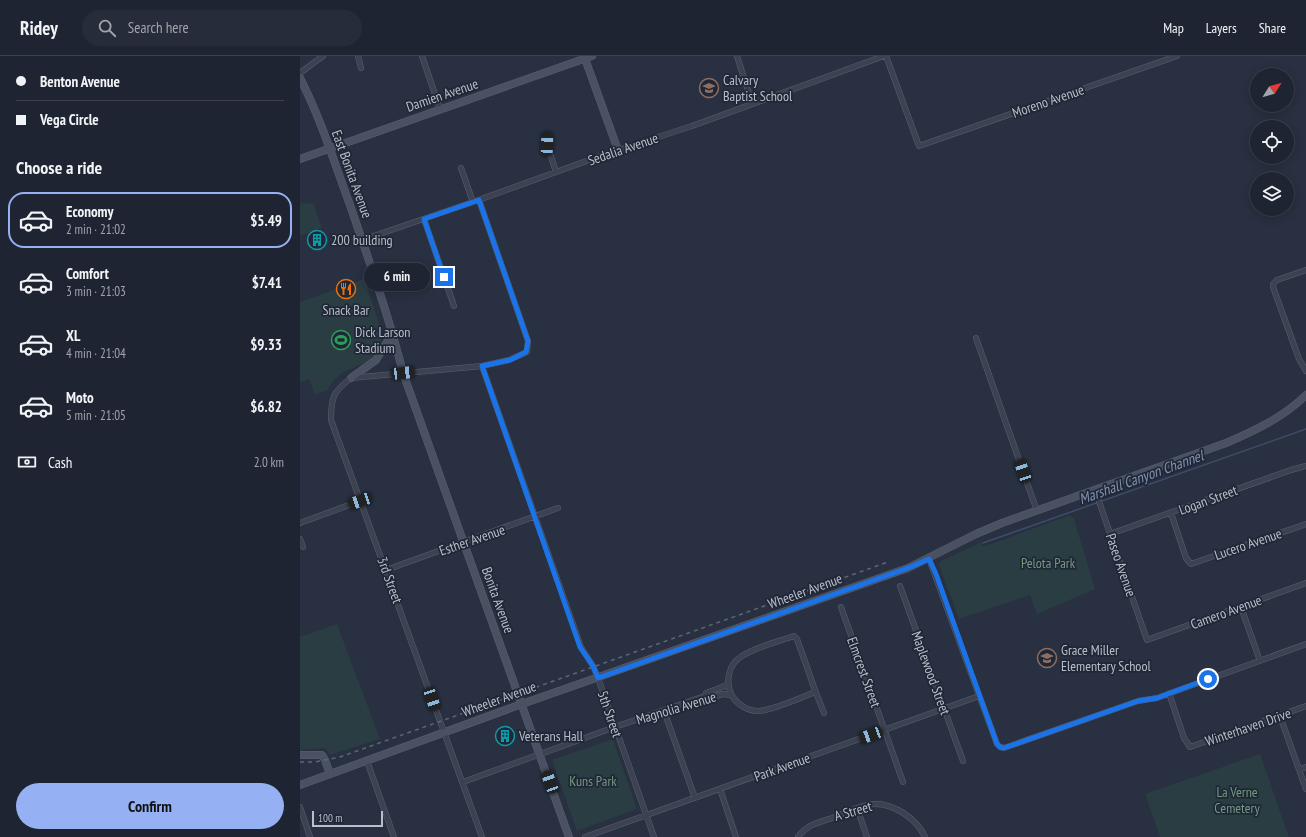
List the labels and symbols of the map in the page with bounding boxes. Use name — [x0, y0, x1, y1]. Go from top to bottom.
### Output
north arrow — [1250, 68, 1294, 112]
place label: Calvary Baptist School — [723, 71, 793, 105]
street label: Damien Avenue — [404, 74, 481, 116]
school or university icon: Calvary Baptist School — [698, 77, 720, 99]
street label: Moreno Avenue — [1010, 80, 1086, 122]
street label: East Bonita Avenue — [328, 127, 376, 221]
street label: Sedalia Avenue — [585, 128, 661, 169]
car — [541, 132, 553, 156]
building icon: 200 building — [306, 229, 328, 251]
place label: 200 building — [331, 231, 393, 249]
callout: 6 min — [364, 263, 430, 291]
route end — [435, 268, 453, 286]
restaurant icon: Snack Bar — [335, 278, 357, 300]
place label: Snack Bar — [323, 301, 370, 319]
place label: Dick Larson Stadium — [355, 323, 410, 357]
sports icon: Dick Larson Stadium — [330, 329, 352, 351]
car — [390, 366, 416, 380]
water label: Marshall Canyon Channel — [1076, 445, 1207, 508]
car — [1013, 458, 1033, 484]
street label: Logan Street — [1176, 481, 1240, 519]
car — [347, 491, 373, 511]
street label: Esther Avenue — [437, 520, 507, 560]
street label: Lucero Avenue — [1212, 524, 1284, 564]
street label: Paseo Avenue — [1102, 531, 1140, 599]
street label: 3rd Street — [373, 554, 407, 606]
park label: Pelota Park — [1021, 554, 1076, 572]
street label: Bonita Avenue — [478, 564, 518, 636]
street label: Wheeler Avenue — [765, 569, 845, 613]
street label: Camero Avenue — [1188, 591, 1264, 633]
street label: Maplewood Street — [908, 629, 955, 717]
street label: Elmcrest Street — [843, 634, 885, 710]
place label: Grace Miller Elementary School — [1061, 641, 1151, 675]
school or university icon: Grace Miller Elementary School — [1036, 647, 1058, 669]
route start — [1199, 670, 1217, 688]
street label: Wheeler Avenue — [459, 677, 539, 721]
car — [422, 686, 442, 712]
street label: Magnolia Avenue — [634, 687, 718, 729]
street label: 5th Street — [594, 688, 626, 740]
street label: Winterhaven Drive — [1203, 704, 1293, 750]
building icon: Veterans Hall — [494, 725, 516, 747]
car — [858, 725, 884, 745]
place label: Veterans Hall — [518, 727, 584, 745]
street label: Park Avenue — [751, 748, 813, 785]
car — [540, 769, 560, 795]
park label: Kuns Park — [569, 772, 617, 790]
park label: La Verne Cemetery — [1214, 783, 1260, 817]
street label: A Street — [832, 797, 874, 825]
scale bar — [312, 809, 383, 828]

